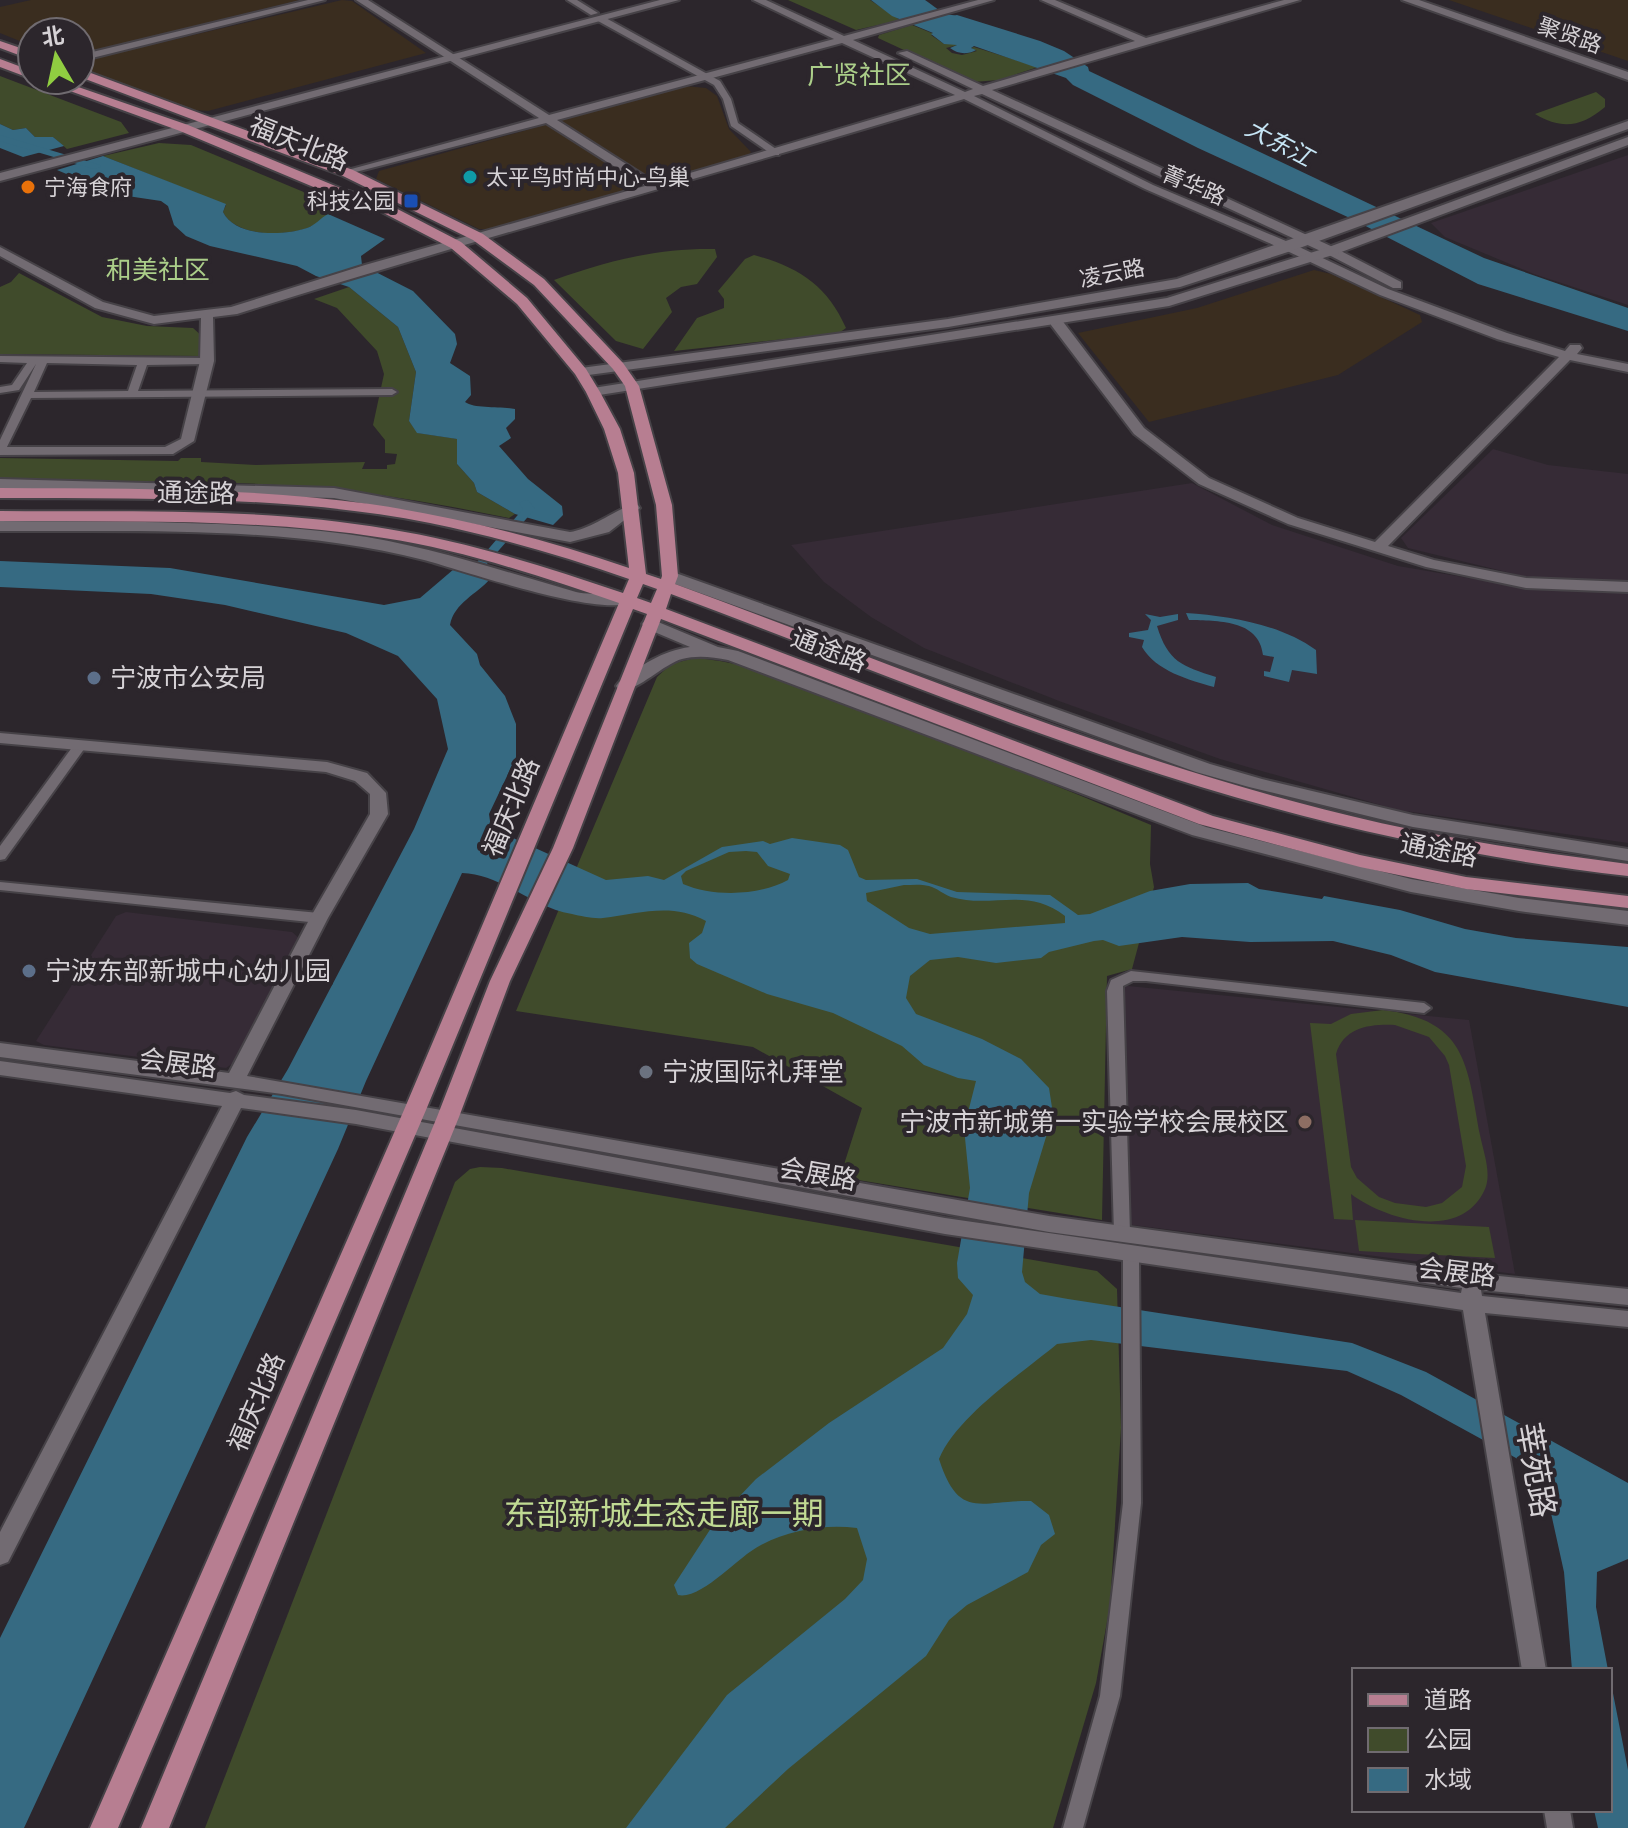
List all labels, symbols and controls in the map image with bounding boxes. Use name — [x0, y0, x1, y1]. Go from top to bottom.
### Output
street label: 聚贤路 — [1534, 10, 1606, 60]
north arrow — [16, 16, 96, 96]
text: 北 — [40, 20, 66, 53]
district label: 广贤社区 — [807, 57, 911, 92]
street label: 福庆北路 — [244, 107, 354, 178]
water label: 大东江 — [1240, 111, 1321, 175]
street label: 菁华路 — [1158, 158, 1230, 212]
place label: 太平鸟时尚中心-鸟巢 — [486, 162, 690, 192]
marker: 太平鸟时尚中心-鸟巢 — [461, 168, 479, 186]
place label: 宁海食府 — [44, 172, 132, 202]
marker: 宁海食府 — [19, 178, 37, 196]
place label: 科技公园 — [307, 186, 395, 216]
marker: 科技公园 — [402, 192, 420, 210]
district label: 和美社区 — [106, 252, 210, 287]
street label: 凌云路 — [1077, 252, 1147, 294]
street label: 通途路 — [157, 474, 235, 511]
street label: 通途路 — [786, 619, 872, 680]
place label: 宁波市公安局 — [110, 660, 266, 695]
marker: 宁波市公安局 — [85, 669, 103, 687]
street label: 福庆北路 — [474, 752, 547, 862]
street label: 通途路 — [1397, 825, 1481, 874]
place label: 宁波东部新城中心幼儿园 — [45, 953, 331, 988]
marker: 宁波东部新城中心幼儿园 — [20, 962, 38, 980]
street label: 会展路 — [137, 1040, 219, 1085]
place label: 宁波国际礼拜堂 — [662, 1054, 844, 1089]
marker: 宁波国际礼拜堂 — [637, 1063, 655, 1081]
place label: 宁波市新城第一实验学校会展校区 — [899, 1104, 1289, 1139]
marker: 宁波市新城第一实验学校会展校区 — [1296, 1113, 1314, 1131]
street label: 会展路 — [777, 1149, 860, 1198]
street label: 会展路 — [1416, 1249, 1498, 1294]
street label: 福庆北路 — [219, 1347, 292, 1457]
street label: 莘苑路 — [1507, 1419, 1566, 1521]
park label: 东部新城生态走廊一期 — [504, 1492, 824, 1535]
legend — [1352, 1668, 1612, 1812]
text: 道路 — [1424, 1683, 1472, 1715]
text: 公园 — [1424, 1723, 1472, 1755]
text: 水域 — [1424, 1763, 1472, 1795]

